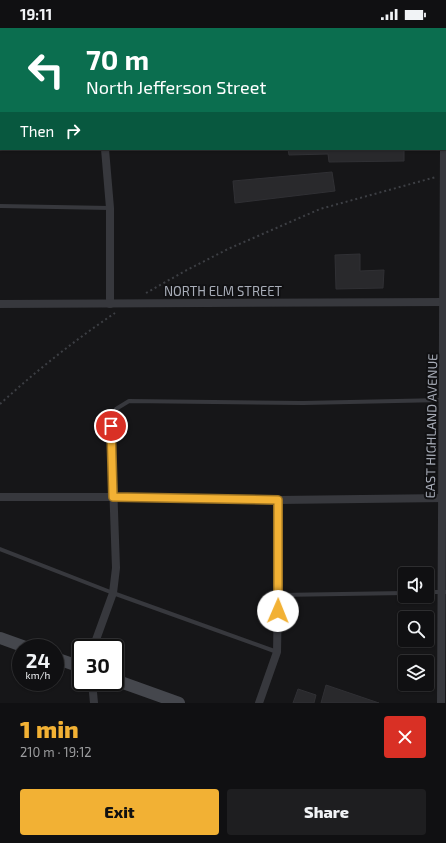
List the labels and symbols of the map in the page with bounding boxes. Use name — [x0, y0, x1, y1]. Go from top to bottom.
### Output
street label: NORTH ELM STREET — [164, 283, 283, 299]
street label: EAST HIGHLAND AVENUE — [422, 353, 440, 499]
pin — [94, 409, 128, 443]
position arrow — [257, 590, 299, 632]
speed limit sign: 30 — [72, 639, 124, 691]

